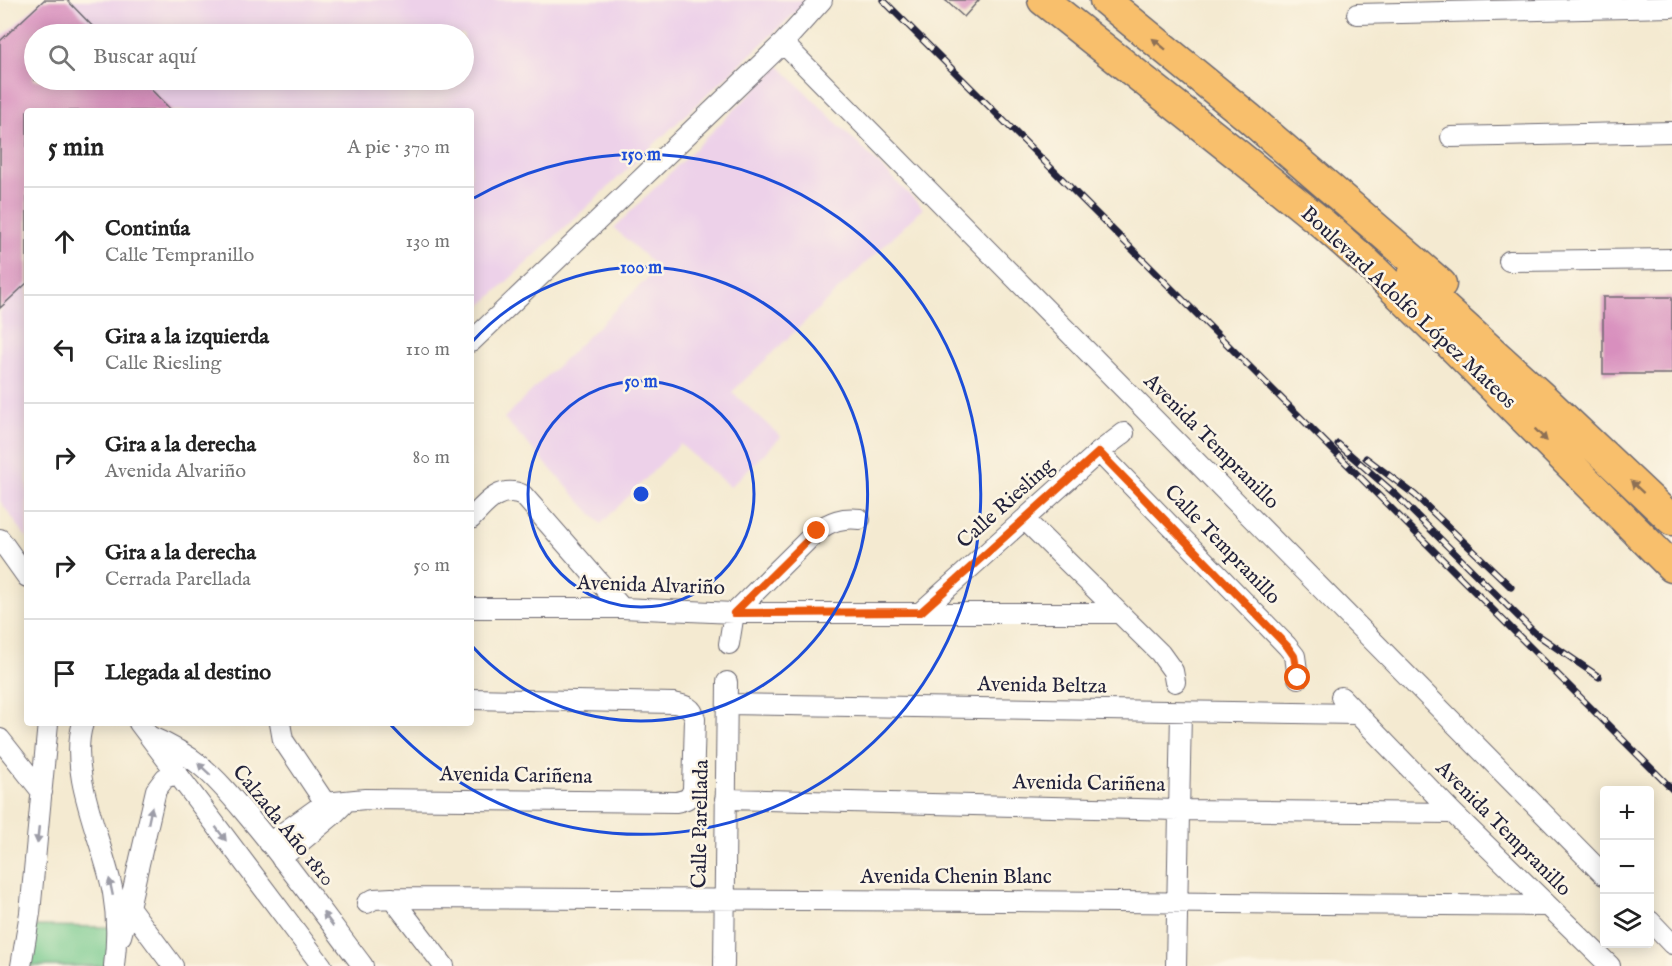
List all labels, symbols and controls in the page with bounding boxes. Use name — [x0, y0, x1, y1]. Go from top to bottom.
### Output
search box — [24, 24, 474, 90]
one-way arrow — [1152, 38, 1167, 51]
icon: search — [45, 41, 78, 74]
text: Buscar aquí — [93, 43, 196, 71]
text: 5 min — [48, 131, 104, 164]
text: A pie · 370 m — [347, 135, 450, 160]
text: 150 m — [621, 144, 661, 167]
street label: Boulevard Adolfo López Mateos — [1295, 201, 1521, 415]
text: Continúa — [105, 215, 190, 243]
icon: ahead — [48, 225, 81, 258]
text: 130 m — [405, 229, 450, 254]
text: Calle Tempranillo — [105, 243, 254, 268]
text: 100 m — [620, 257, 662, 280]
text: Gira a la izquierda — [105, 323, 269, 351]
icon: left — [48, 333, 81, 366]
text: 110 m — [406, 337, 450, 362]
text: Calle Riesling — [105, 351, 221, 376]
street label: Avenida Tempranillo — [1137, 368, 1285, 516]
text: 50 m — [624, 371, 658, 394]
one-way arrow — [1534, 428, 1548, 442]
text: Gira a la derecha — [105, 431, 256, 459]
icon: right — [48, 441, 81, 474]
text: 80 m — [413, 445, 450, 470]
street label: Calle Riesling — [952, 453, 1061, 555]
text: Avenida Alvariño — [105, 459, 246, 484]
street label: Calle Tempranillo — [1158, 479, 1286, 611]
one-way arrow — [1630, 480, 1644, 494]
centre of rings — [631, 484, 651, 504]
route end — [803, 517, 829, 543]
text: Gira a la derecha — [105, 539, 256, 567]
icon: right — [48, 549, 81, 582]
text: 50 m — [413, 553, 450, 578]
text: Cerrada Parellada — [105, 567, 251, 592]
street label: Avenida Alvariño — [576, 570, 725, 602]
icon: arrive — [48, 657, 81, 690]
text: Llegada al destino — [105, 659, 271, 687]
route start — [1284, 664, 1310, 690]
street label: Avenida Beltza — [976, 671, 1108, 701]
street label: Avenida Tempranillo — [1429, 755, 1577, 903]
street label: Calle Parellada — [686, 758, 716, 889]
street label: Calzada Año 1810 — [226, 760, 340, 892]
street label: Avenida Cariñena — [438, 761, 593, 791]
one-way arrow — [197, 763, 212, 776]
street label: Avenida Cariñena — [1011, 769, 1166, 799]
map controls — [1600, 786, 1654, 948]
button: + — [1600, 786, 1654, 840]
one-way arrow — [146, 805, 155, 824]
one-way arrow — [33, 825, 42, 844]
one-way arrow — [215, 827, 227, 842]
button: − — [1600, 840, 1654, 894]
street label: Avenida Chenin Blanc — [859, 864, 1052, 891]
one-way arrow — [106, 877, 115, 896]
button: layers — [1600, 894, 1654, 948]
one-way arrow — [322, 912, 334, 928]

